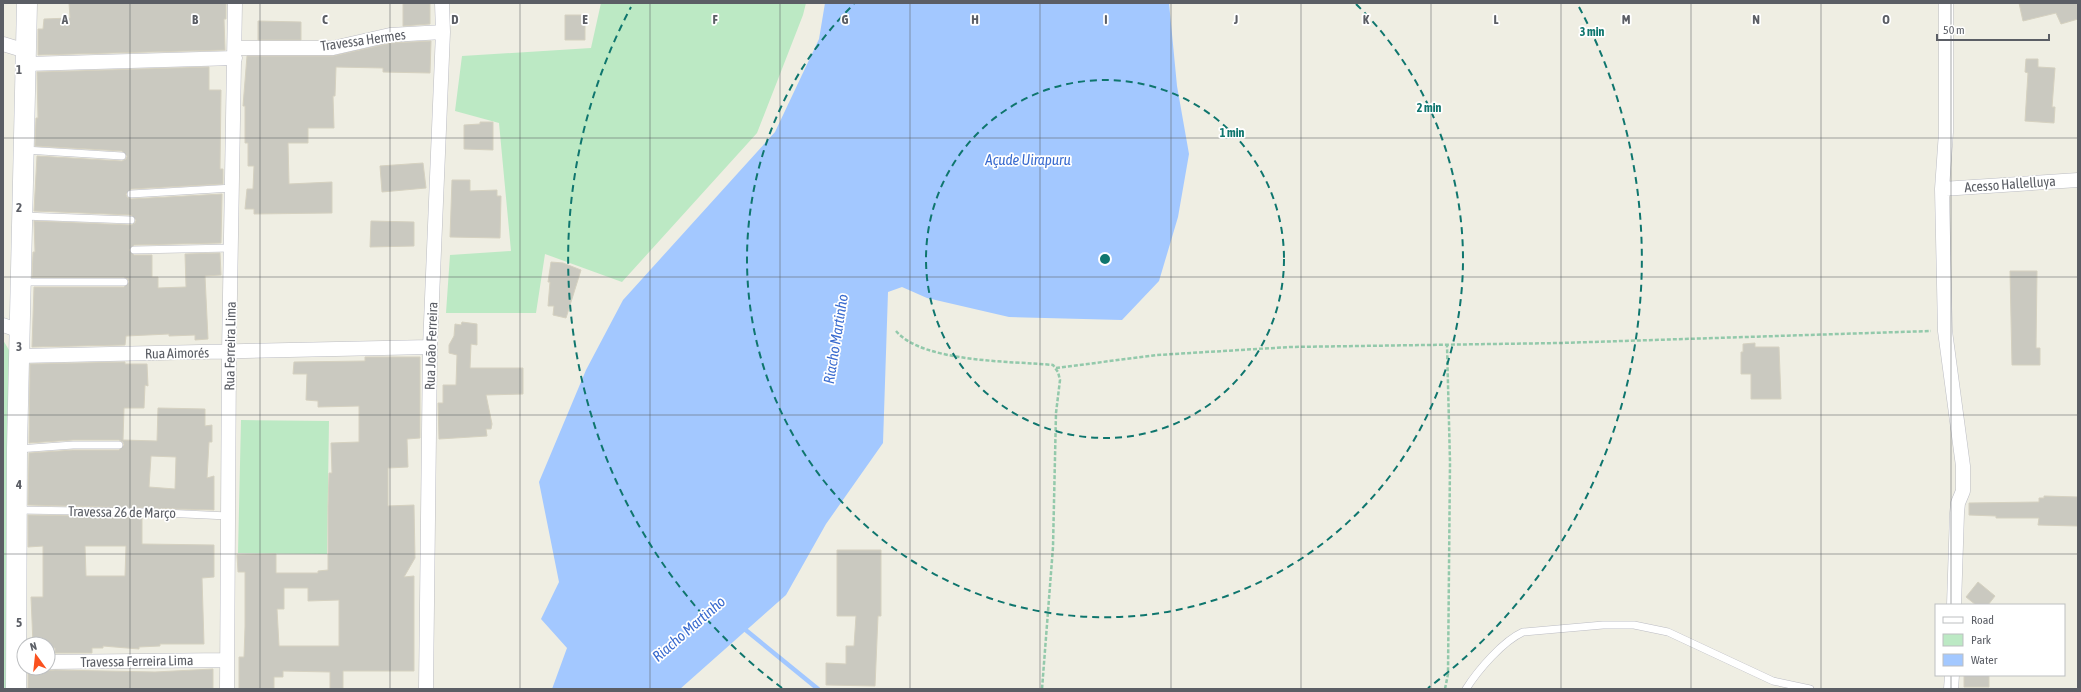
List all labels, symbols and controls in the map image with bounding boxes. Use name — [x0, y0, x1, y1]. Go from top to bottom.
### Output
text: A — [61, 12, 69, 27]
text: B — [192, 12, 199, 27]
text: C — [322, 12, 328, 27]
text: D — [451, 12, 459, 27]
text: E — [582, 12, 588, 27]
text: F — [712, 12, 718, 27]
text: G — [842, 12, 849, 27]
text: H — [971, 12, 979, 27]
text: I — [1104, 12, 1108, 27]
text: J — [1233, 12, 1238, 27]
text: K — [1363, 12, 1370, 27]
text: L — [1493, 12, 1499, 27]
text: M — [1622, 12, 1631, 27]
text: N — [1752, 12, 1760, 27]
text: O — [1882, 12, 1890, 27]
scale bar — [1937, 16, 2049, 42]
text: 50 m — [1943, 23, 1965, 37]
text: 3 min — [1580, 25, 1604, 39]
street label: Travessa Hermes — [319, 26, 407, 54]
text: 1 — [16, 62, 22, 77]
text: 2 min — [1417, 101, 1441, 115]
text: 1 min — [1220, 126, 1244, 140]
water label: Açude Uirapuru — [984, 151, 1071, 168]
street label: Acesso Hallelluya — [1964, 173, 2056, 195]
text: 2 — [16, 200, 22, 215]
centre of rings — [1098, 252, 1112, 266]
water label: Riacho Martinho — [820, 293, 851, 385]
street label: Rua Ferreira Lima — [221, 301, 239, 391]
street label: Rua João Ferreira — [421, 302, 441, 390]
text: 3 — [16, 339, 22, 354]
street label: Rua Aimorés — [145, 344, 209, 362]
text: 4 — [15, 477, 22, 492]
street label: Travessa 26 de Março — [68, 503, 176, 521]
water label: Riacho Martinho — [649, 593, 728, 665]
legend — [1935, 604, 2065, 676]
text: Road — [1971, 613, 1994, 627]
text: 5 — [16, 615, 22, 630]
text: Park — [1971, 633, 1992, 647]
north arrow — [16, 636, 56, 676]
text: N — [29, 640, 38, 653]
street label: Travessa Ferreira Lima — [80, 652, 194, 670]
text: Water — [1971, 653, 1998, 667]

